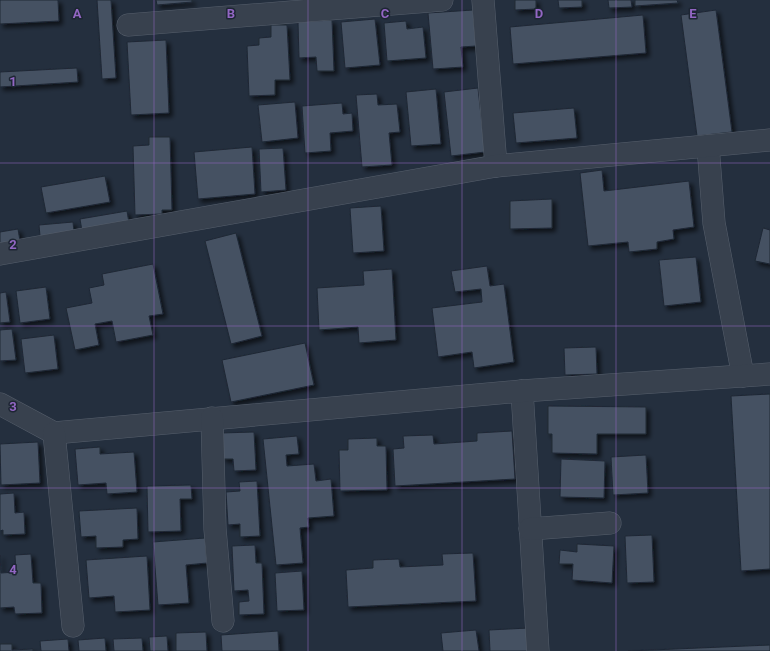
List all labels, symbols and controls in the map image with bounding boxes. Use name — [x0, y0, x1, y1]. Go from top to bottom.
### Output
text: A — [73, 6, 82, 21]
text: B — [227, 6, 235, 21]
text: C — [381, 6, 390, 21]
text: D — [535, 6, 543, 21]
text: E — [689, 6, 697, 21]
text: 1 — [9, 74, 17, 89]
text: 2 — [9, 237, 17, 252]
text: 3 — [9, 399, 17, 414]
text: 4 — [9, 562, 17, 577]

